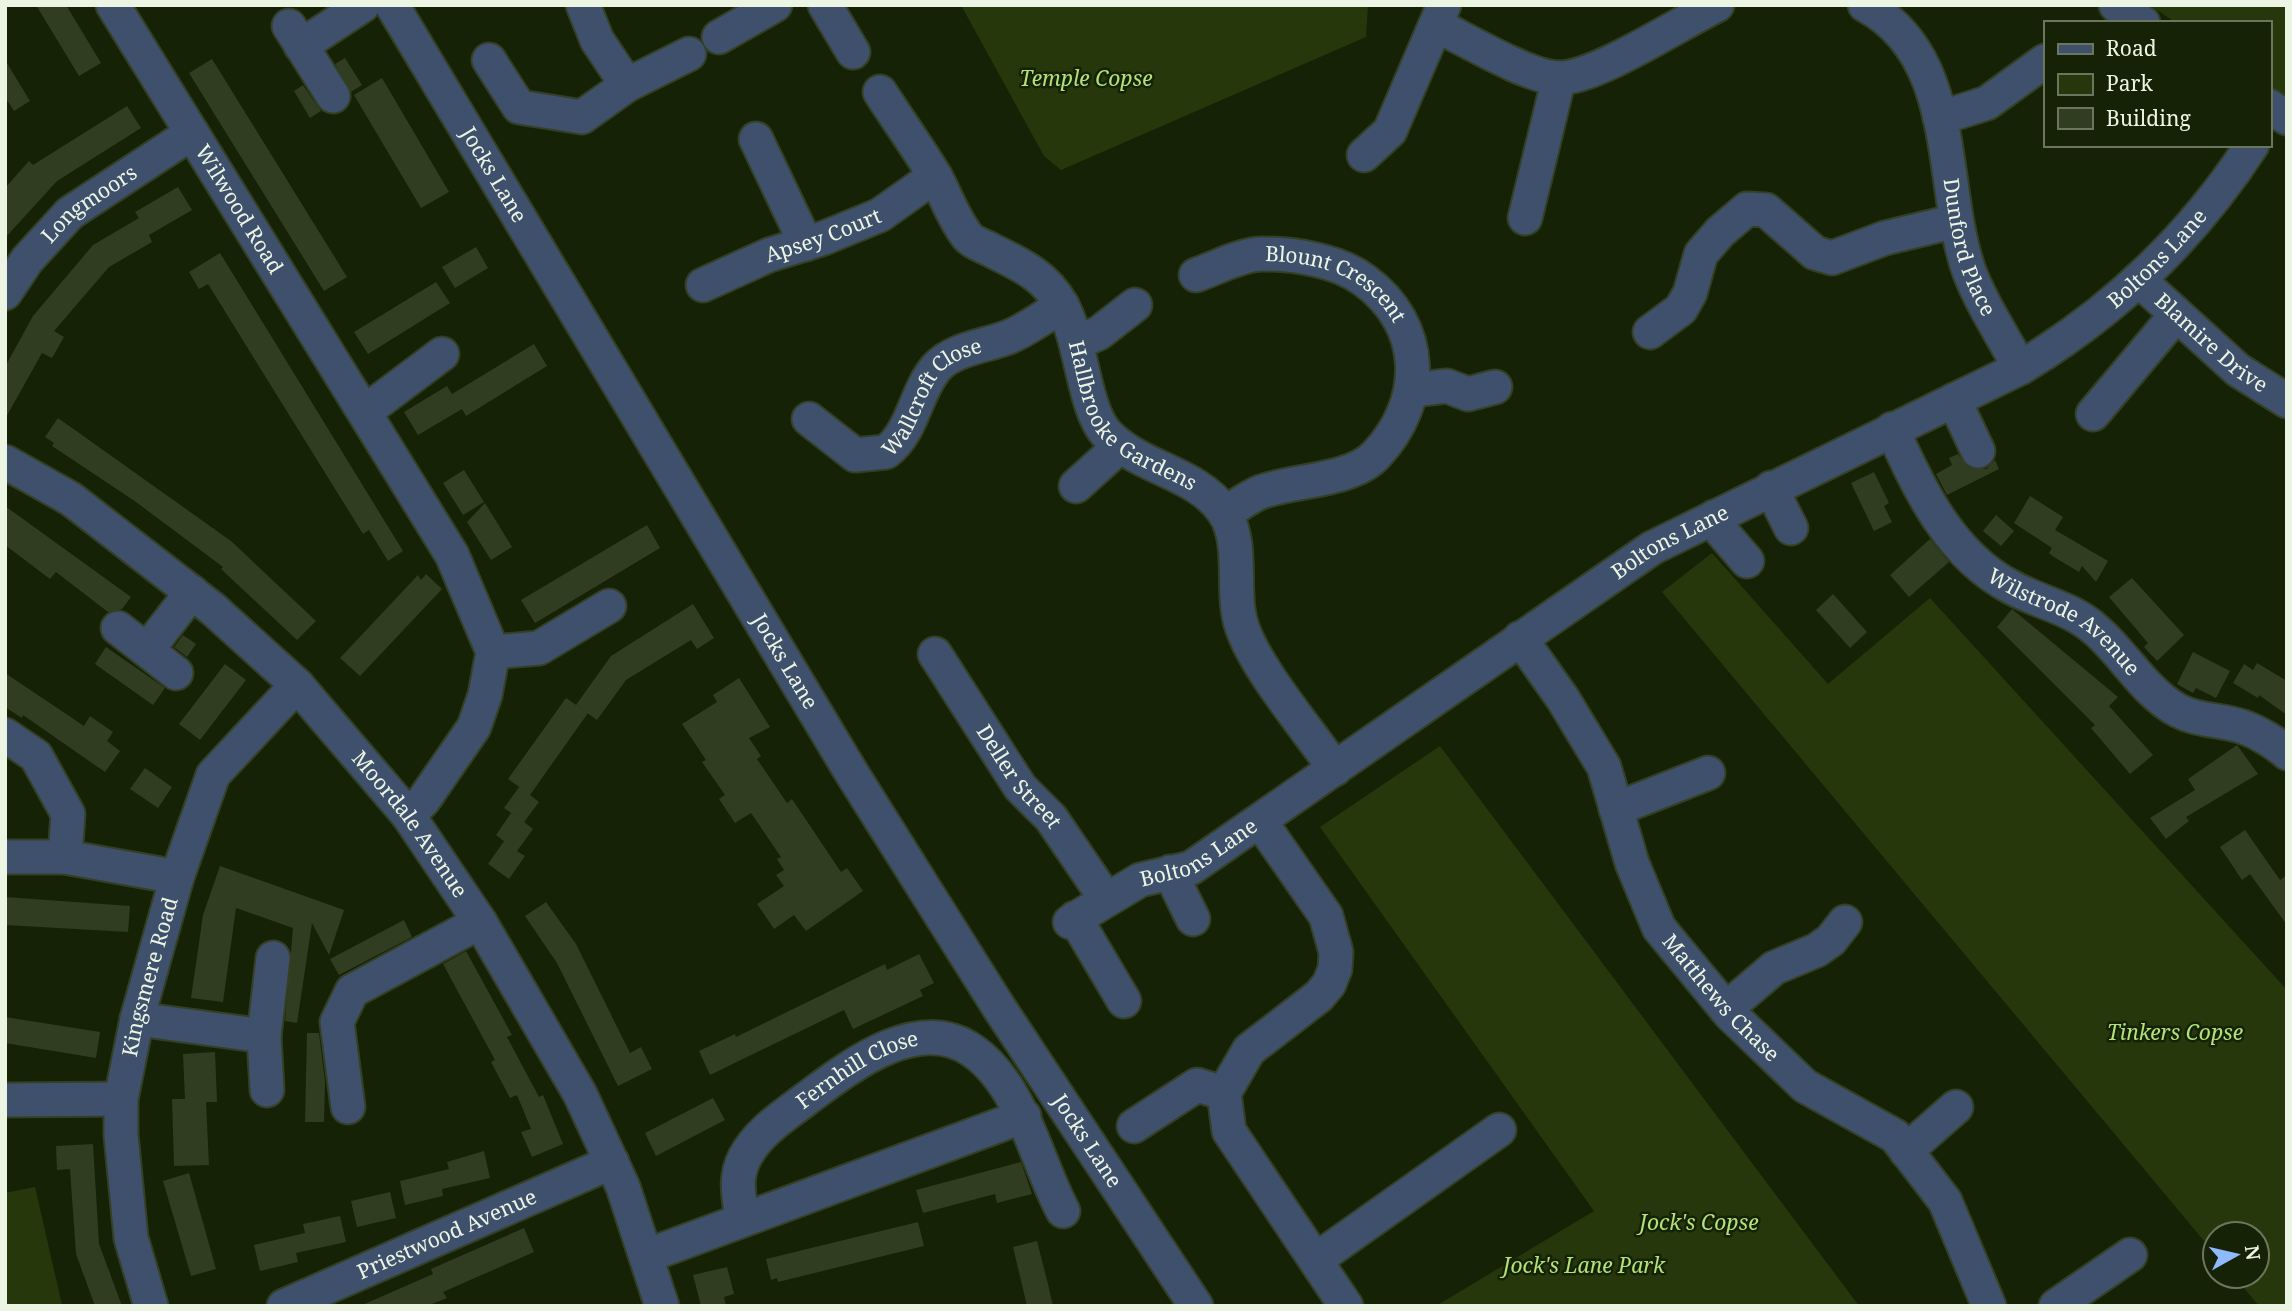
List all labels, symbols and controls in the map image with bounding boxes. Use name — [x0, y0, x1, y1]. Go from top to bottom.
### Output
legend — [2044, 21, 2271, 147]
text: Road — [2106, 34, 2157, 62]
park label: Temple Copse — [1019, 64, 1153, 92]
text: Park — [2106, 69, 2153, 97]
text: Building — [2106, 104, 2191, 132]
street label: Jocks Lane — [455, 120, 534, 227]
street label: Wilwood Road — [189, 139, 290, 279]
street label: Longmoors — [35, 158, 142, 248]
street label: Dunford Place — [1937, 176, 2003, 321]
street label: Apsey Court — [761, 201, 885, 268]
street label: Boltons Lane — [2101, 202, 2212, 314]
street label: Blount Crescent — [1265, 239, 1413, 327]
street label: Blamire Drive — [2149, 286, 2274, 398]
street label: Wallcroft Close — [875, 331, 985, 462]
street label: Hallbrooke Gardens — [1063, 337, 1202, 497]
street label: Boltons Lane — [1605, 498, 1733, 585]
street label: Wilstrode Avenue — [1983, 561, 2147, 681]
street label: Jocks Lane — [746, 607, 825, 714]
street label: Deller Street — [971, 719, 1069, 833]
street label: Moordale Avenue — [346, 744, 475, 903]
street label: Boltons Lane — [1137, 811, 1263, 893]
street label: Kingsmere Road — [115, 893, 184, 1059]
street label: Matthews Chase — [1657, 928, 1786, 1067]
park label: Tinkers Copse — [2107, 1018, 2243, 1046]
street label: Fernhill Close — [790, 1024, 920, 1115]
street label: Jocks Lane — [1046, 1087, 1129, 1193]
street label: Priestwood Avenue — [352, 1182, 541, 1285]
park label: Jock's Copse — [1636, 1208, 1759, 1236]
north arrow — [2201, 1220, 2271, 1290]
text: N — [2239, 1243, 2267, 1262]
park label: Jock's Lane Park — [1499, 1251, 1666, 1279]

